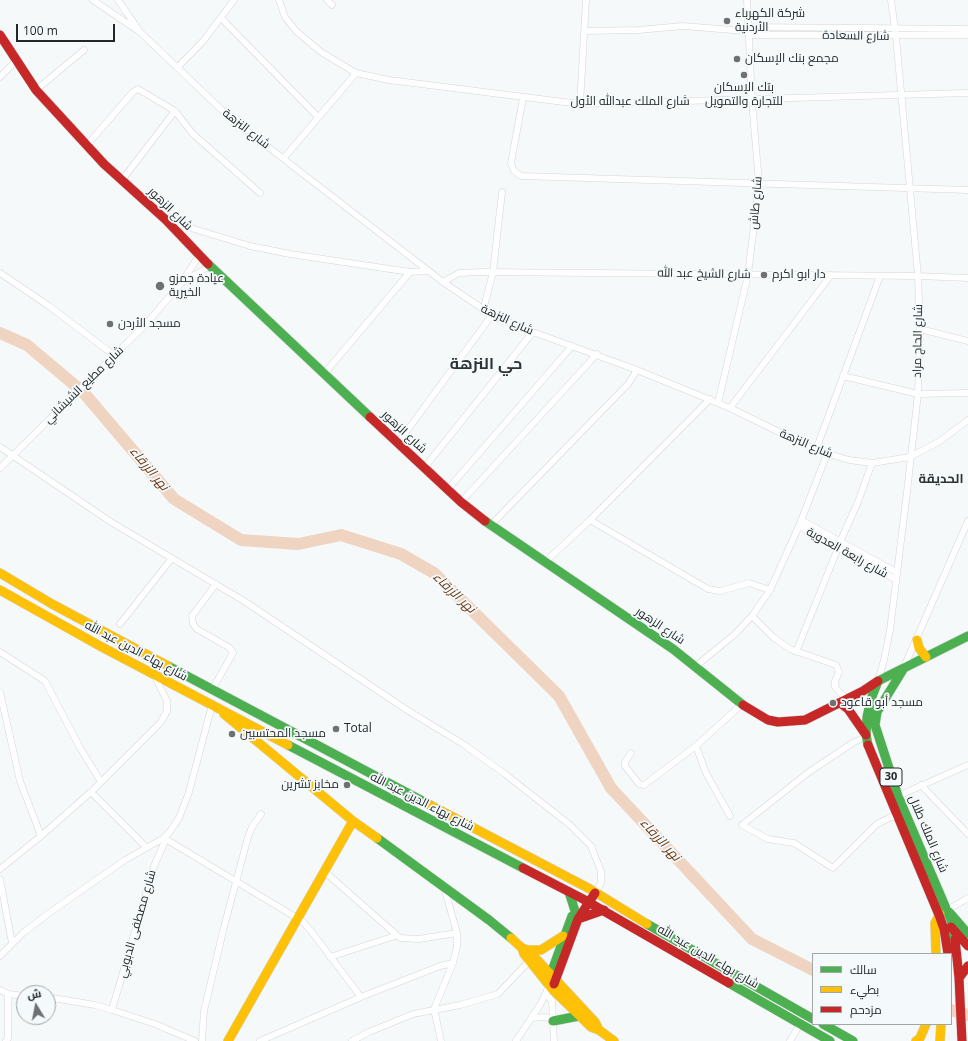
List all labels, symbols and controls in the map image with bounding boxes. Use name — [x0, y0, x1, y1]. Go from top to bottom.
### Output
place label: شركة الكهرباء الأردنية — [735, 7, 805, 35]
scale bar — [18, 16, 117, 42]
marker: شركة الكهرباء الأردنية — [722, 16, 732, 26]
text: 100 m — [23, 22, 58, 39]
street label: شارع السعادة — [822, 28, 890, 44]
place label: مجمع بنك الإسكان — [745, 52, 839, 66]
marker: مجمع بنك الإسكان — [732, 54, 742, 64]
marker: بتك الإسكان للتجارة والتمويل — [739, 70, 749, 80]
place label: بتك الإسكان للتجارة والتمويل — [705, 81, 783, 109]
street label: شارع الملك عبدالله الأول — [570, 95, 690, 109]
street label: شارع النزهة — [219, 106, 273, 152]
street label: شارع طاش — [747, 176, 765, 230]
street label: شارع الزهور — [145, 184, 195, 234]
street label: شارع الشيخ عبد الله — [657, 266, 751, 282]
place label: دار ابو اكرم — [772, 268, 826, 282]
marker: دار ابو اكرم — [759, 270, 769, 280]
place label: عيادة جمزو الخيرية — [169, 272, 224, 300]
marker: عيادة جمزو الخيرية — [154, 280, 166, 292]
street label: شارع النزهة — [478, 302, 536, 338]
street label: شارع الحاج مراد — [910, 304, 926, 378]
place label: مسجد الأردن — [118, 317, 181, 331]
marker: مسجد الأردن — [105, 319, 115, 329]
street label: شارع مطيع الشيشاني — [41, 343, 127, 427]
district label: حي النزهة — [450, 354, 522, 374]
street label: شارع الزهور — [379, 408, 429, 456]
street label: شارع النزهة — [777, 426, 835, 462]
water label: نهر الزرقاء — [126, 444, 172, 494]
district label: الحديقة — [919, 471, 963, 487]
street label: شارع رابعة العدوية — [804, 525, 890, 581]
water label: نهر الزرقاء — [429, 569, 479, 617]
street label: شارع الزهور — [633, 604, 687, 648]
street label: شارع بهاء الدين عبد الله — [82, 618, 190, 684]
place label: مسجد أبو قاعود — [841, 696, 923, 710]
marker: مسجد أبو قاعود — [828, 698, 838, 708]
place label: Total — [344, 722, 372, 736]
marker: Total — [331, 724, 341, 734]
place label: مسجد المحتسبين — [240, 727, 326, 741]
marker: مسجد المحتسبين — [227, 729, 237, 739]
road number: 30 — [880, 768, 902, 786]
street label: شارع بهاء الدين عبد الله — [368, 770, 476, 834]
place label: مخابز تشرين — [281, 778, 339, 792]
marker: مخابز تشرين — [342, 780, 352, 790]
street label: شارع الملك طلال — [905, 793, 951, 875]
water label: نهر الزرقاء — [636, 815, 684, 865]
street label: شارع مصطفى الدبوبي — [115, 868, 159, 980]
street label: شارع بهاء الدين عبد الله — [655, 922, 761, 992]
legend — [812, 953, 952, 1025]
text: سالك — [850, 961, 877, 978]
text: بطيء — [850, 981, 879, 998]
north arrow — [16, 985, 56, 1025]
text: ش — [26, 985, 42, 1002]
text: مزدحم — [850, 1001, 882, 1018]

